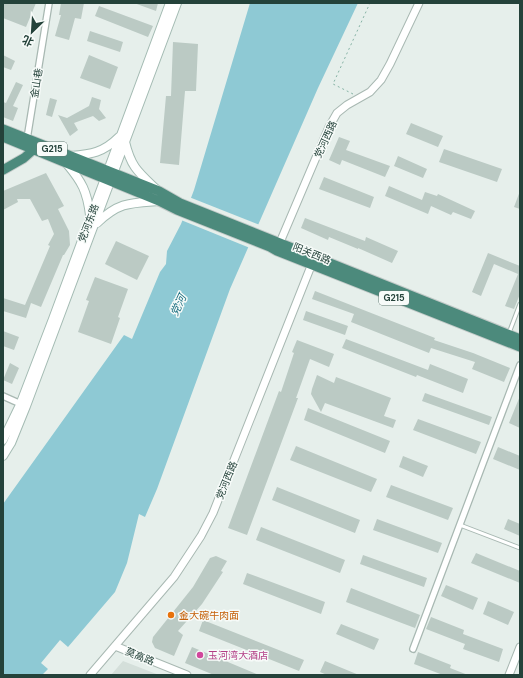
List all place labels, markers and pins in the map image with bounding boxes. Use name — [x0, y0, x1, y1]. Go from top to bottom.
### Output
place label: 金大碗牛肉面 — [179, 609, 239, 622]
marker: 金大碗牛肉面 — [166, 610, 176, 620]
place label: 玉河湾大酒店 — [208, 649, 268, 662]
marker: 玉河湾大酒店 — [195, 650, 205, 660]

